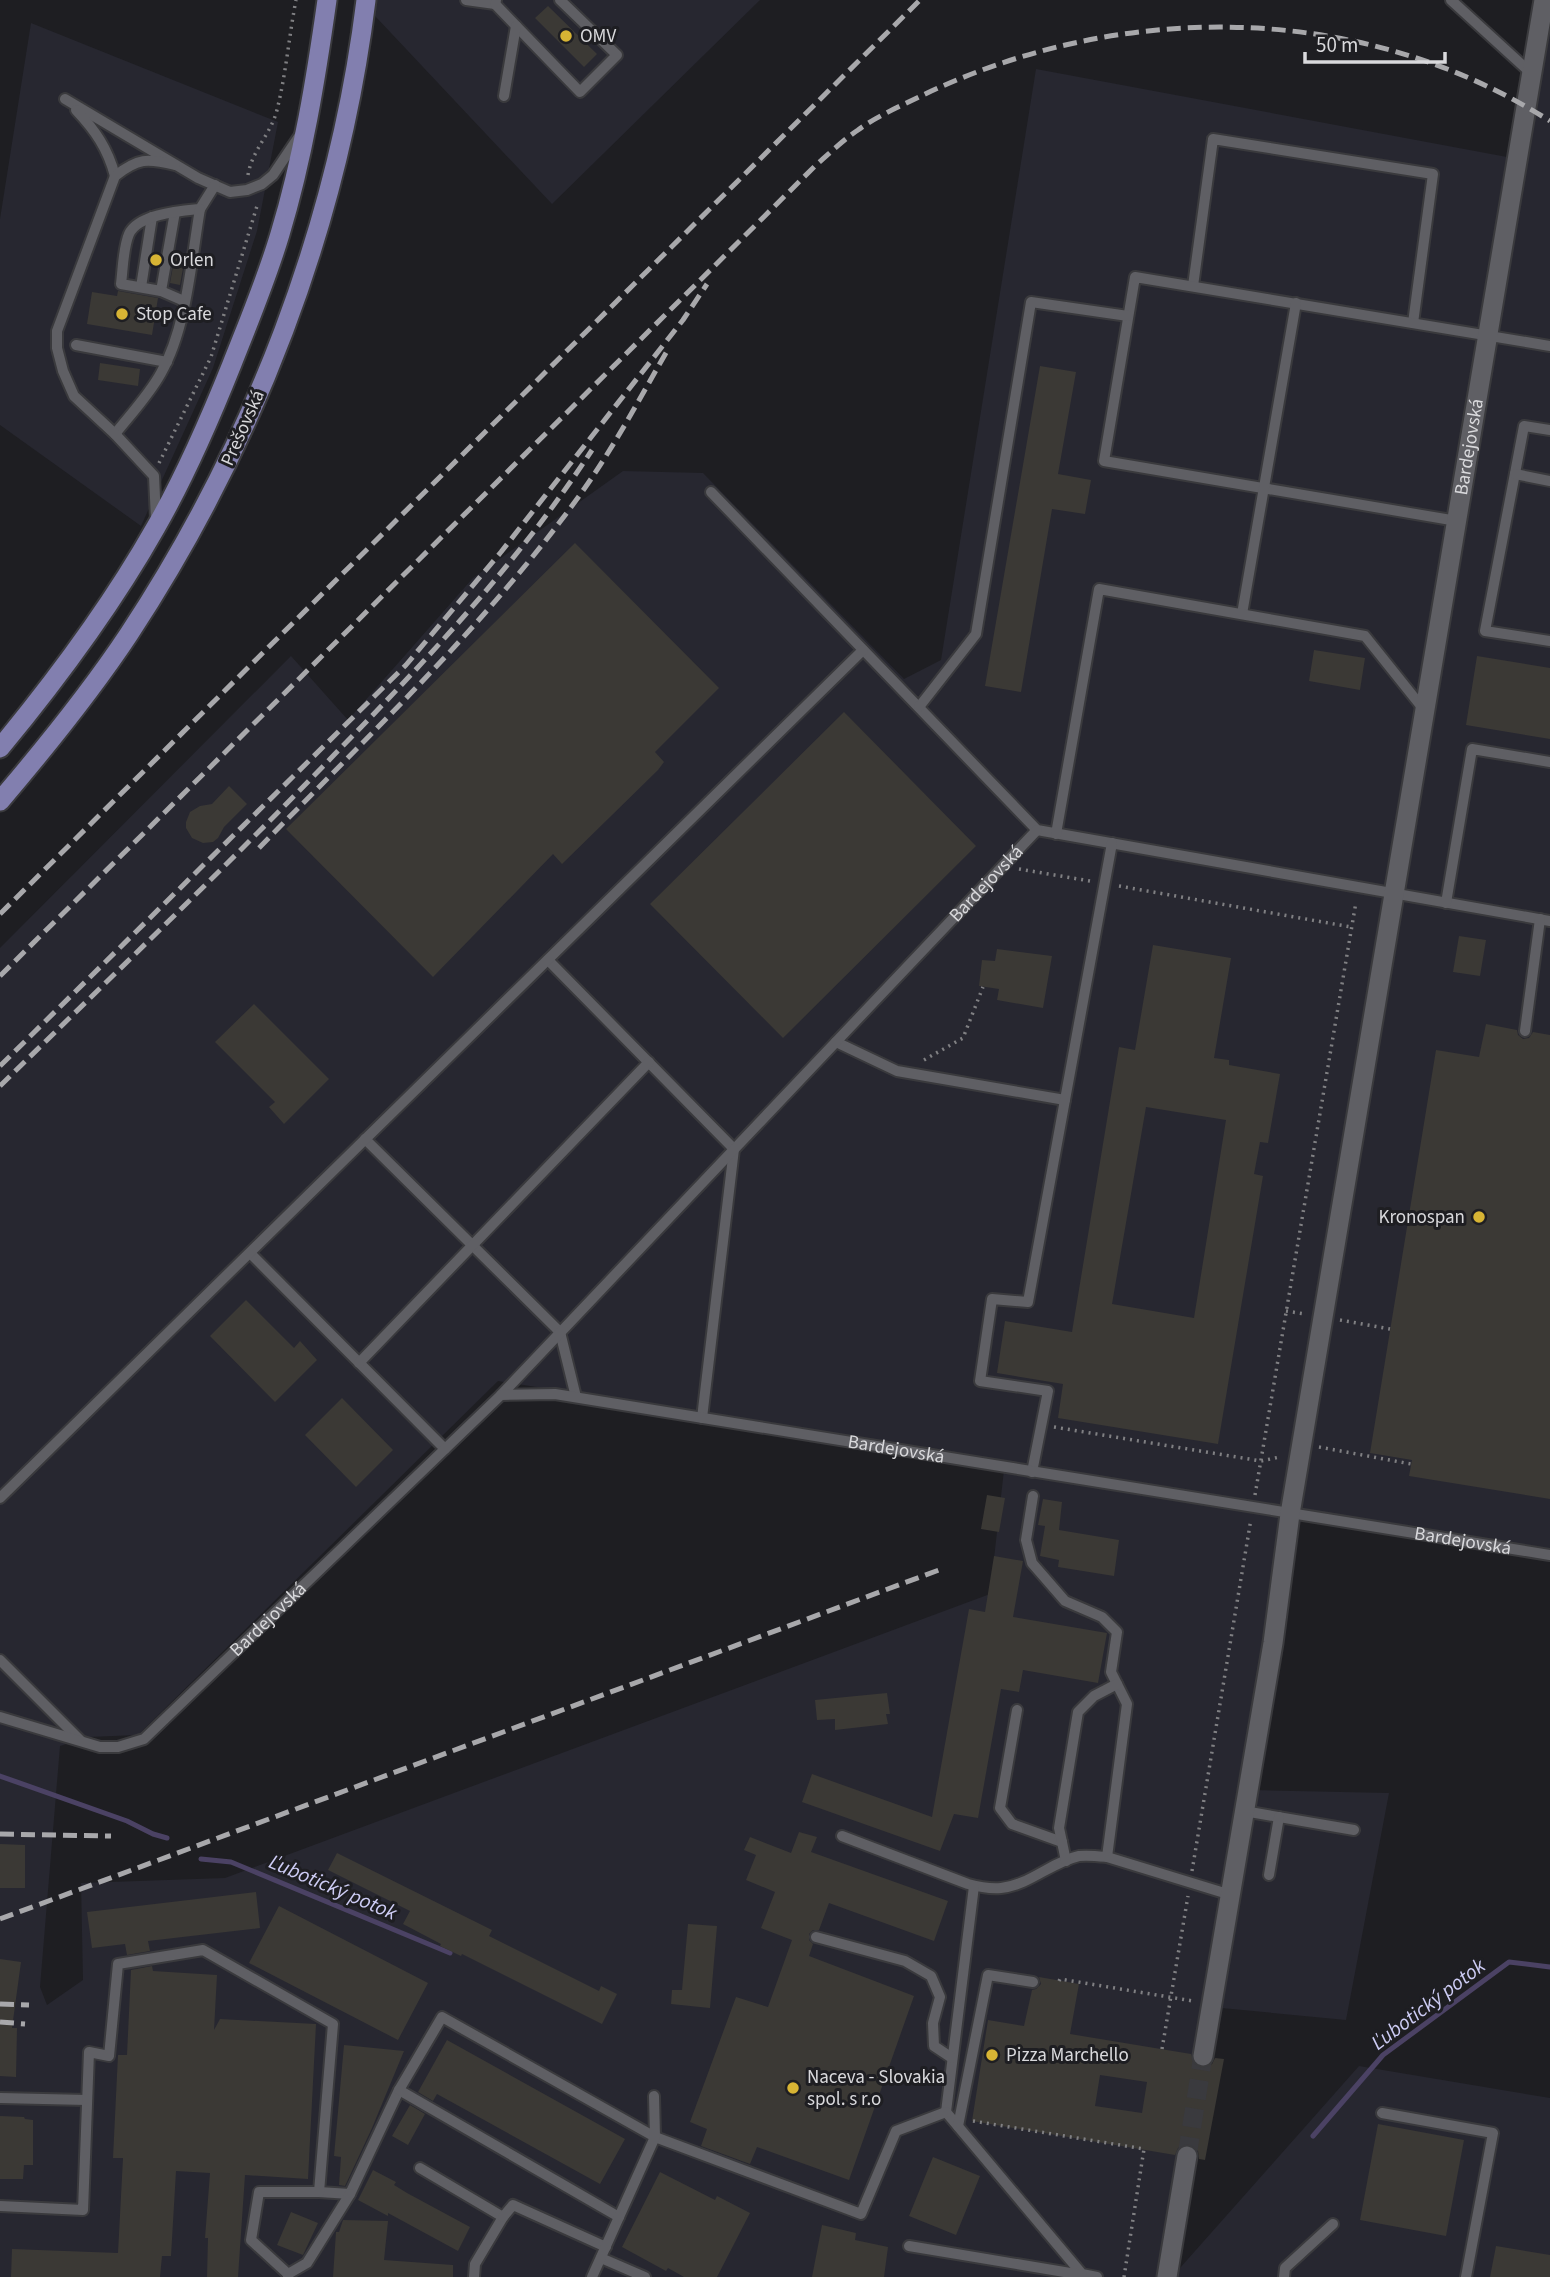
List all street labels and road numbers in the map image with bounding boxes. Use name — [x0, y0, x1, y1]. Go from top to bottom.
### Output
street label: Prešovská — [214, 386, 272, 470]
street label: Bardejovská — [1448, 396, 1490, 497]
street label: Bardejovská — [943, 839, 1030, 928]
street label: Bardejovská — [846, 1428, 947, 1470]
street label: Bardejovská — [1412, 1520, 1513, 1562]
street label: Bardejovská — [224, 1576, 313, 1663]

